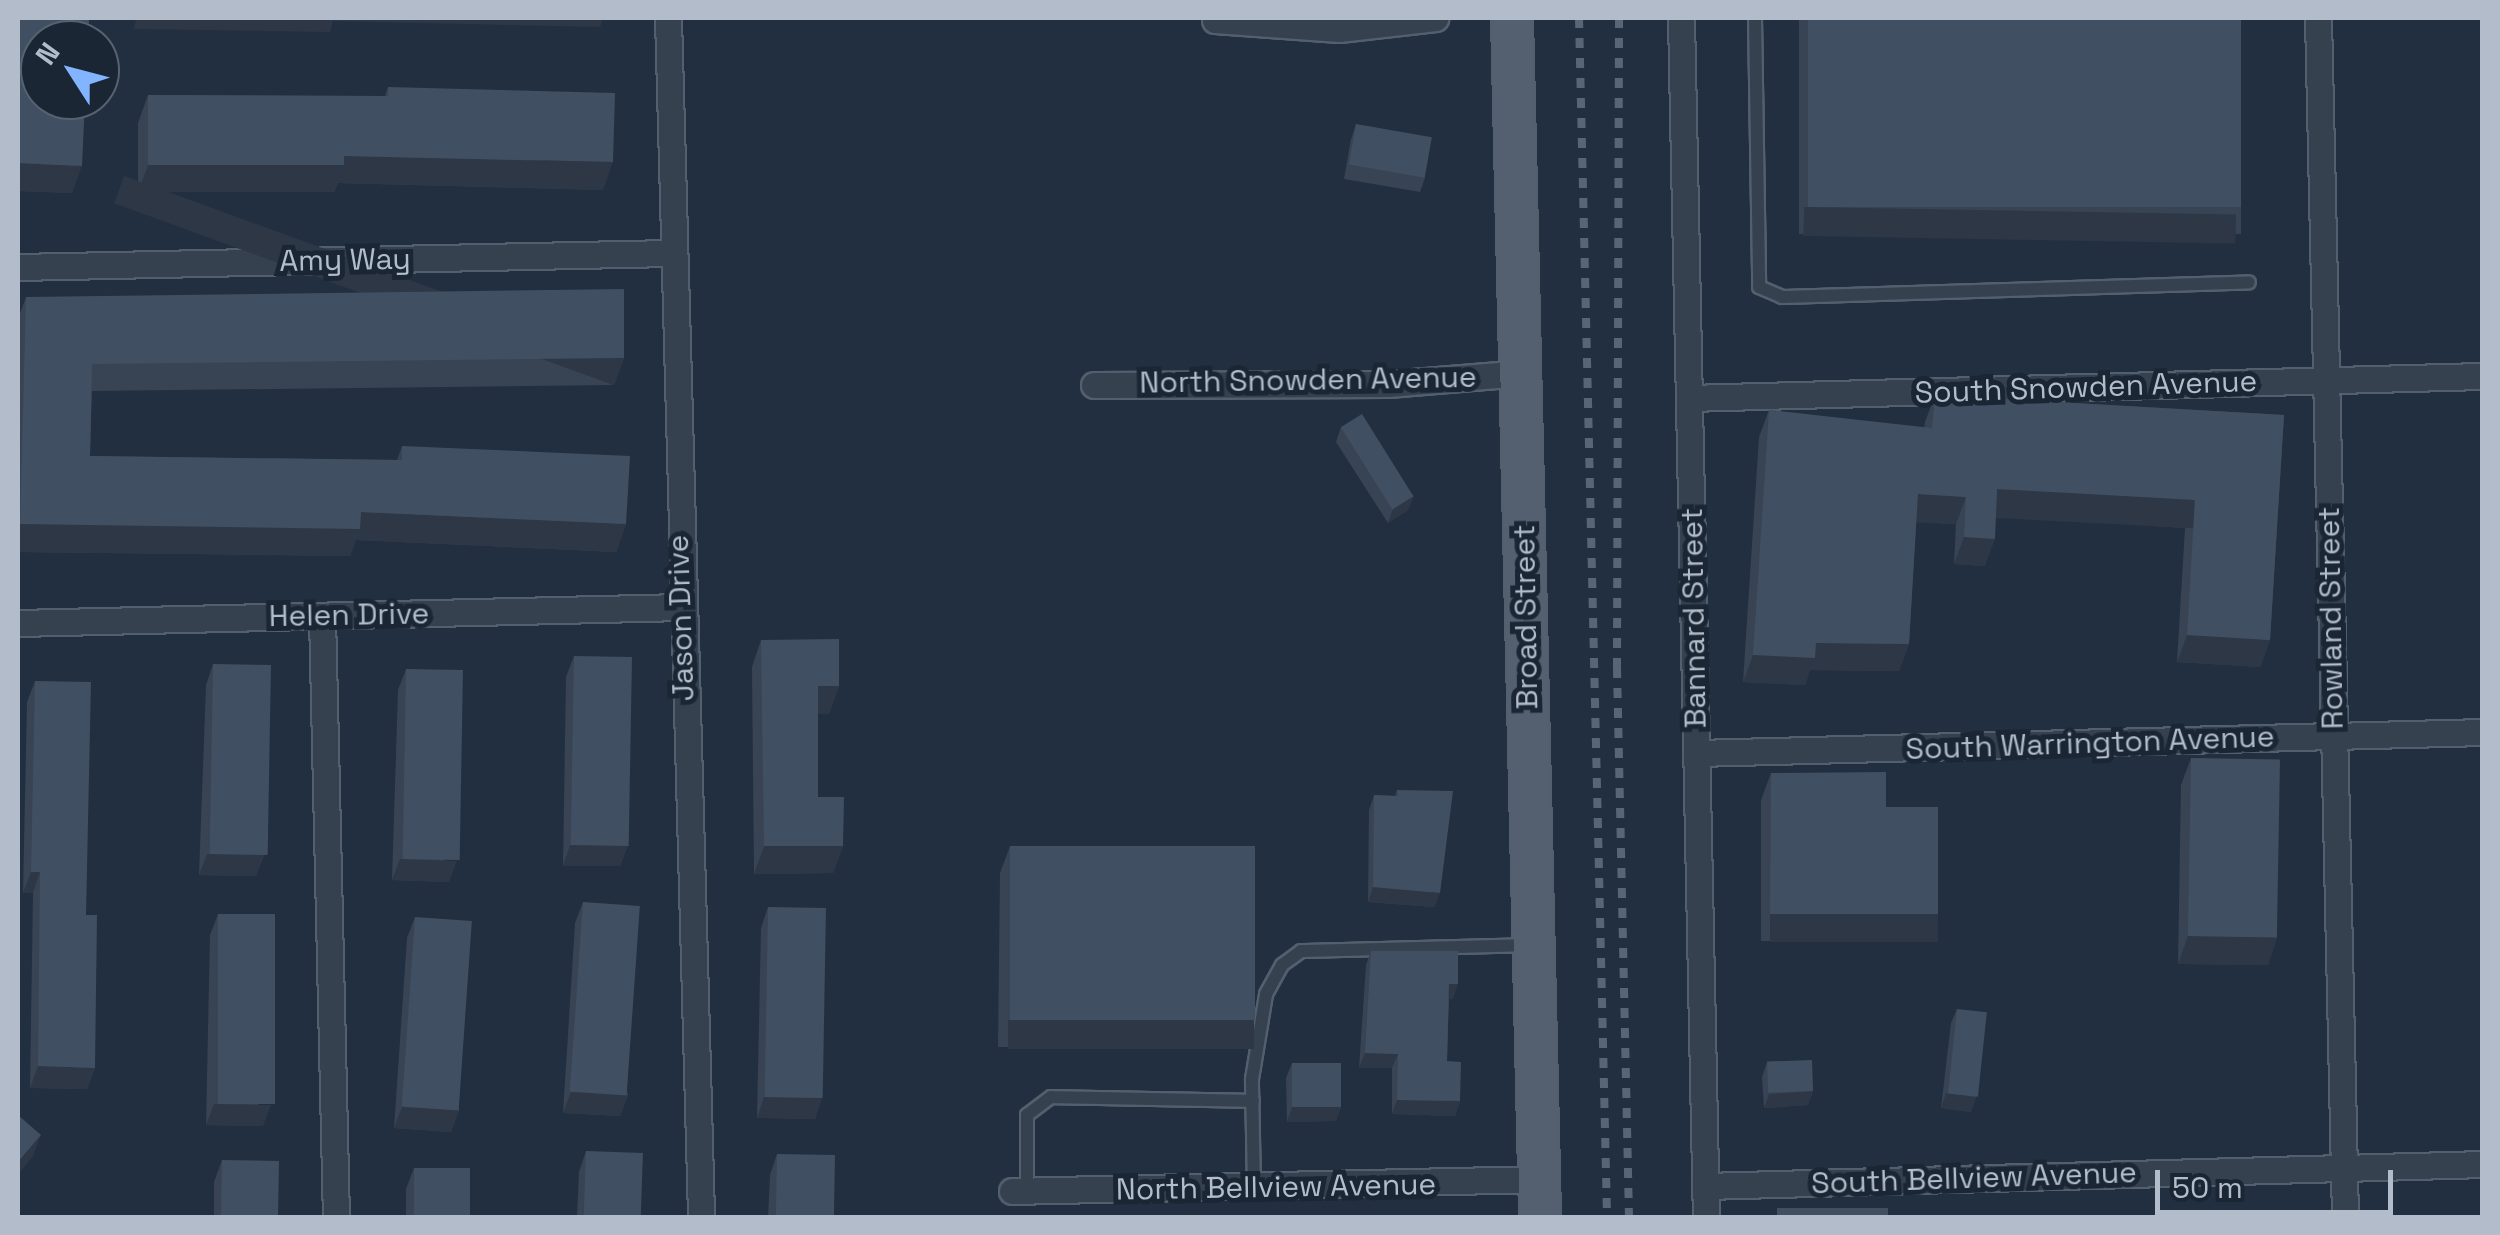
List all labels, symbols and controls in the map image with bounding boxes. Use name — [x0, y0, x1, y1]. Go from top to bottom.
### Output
north arrow — [20, 20, 120, 120]
text: N — [27, 35, 67, 72]
street label: Amy Way — [279, 241, 411, 279]
street label: North Snowden Avenue — [1139, 359, 1477, 401]
street label: South Snowden Avenue — [1914, 363, 2258, 411]
street label: Rowland Street — [2311, 506, 2351, 730]
street label: Bannard Street — [1674, 507, 1714, 729]
street label: Broad Street — [1506, 524, 1546, 710]
street label: Jason Drive — [660, 534, 702, 702]
street label: Helen Drive — [268, 596, 430, 634]
street label: South Warrington Avenue — [1905, 719, 2275, 767]
scale bar — [2160, 1150, 2398, 1212]
street label: South Bellview Avenue — [1810, 1154, 2138, 1202]
street label: North Bellview Avenue — [1115, 1166, 1437, 1208]
text: 50 m — [2172, 1168, 2243, 1207]

